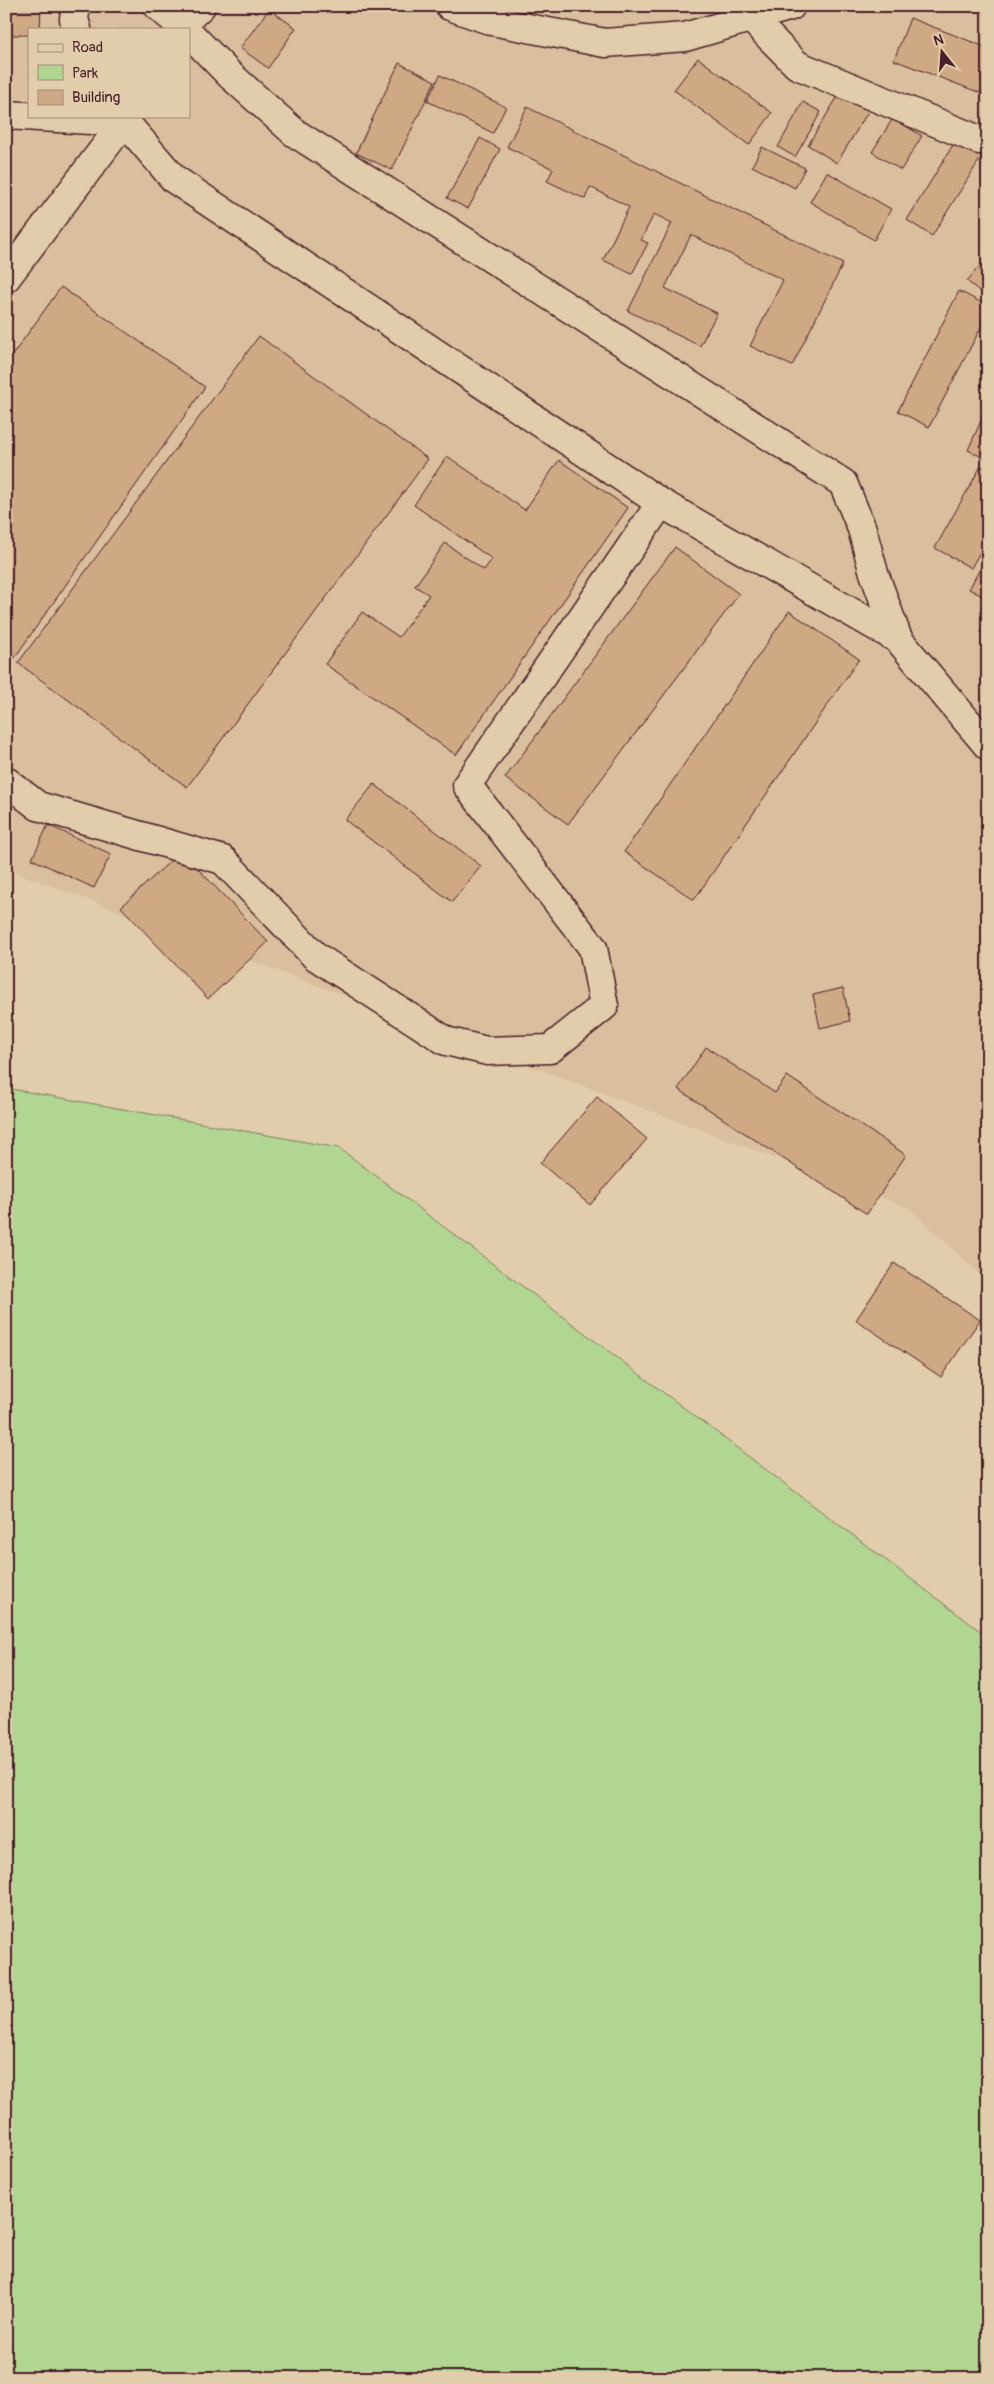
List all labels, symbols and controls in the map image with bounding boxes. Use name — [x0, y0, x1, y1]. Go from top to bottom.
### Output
legend — [28, 28, 190, 118]
north arrow — [916, 28, 966, 78]
text: N — [931, 31, 945, 50]
text: Road — [72, 38, 103, 57]
text: Park — [72, 64, 99, 83]
text: Building — [72, 88, 120, 107]

